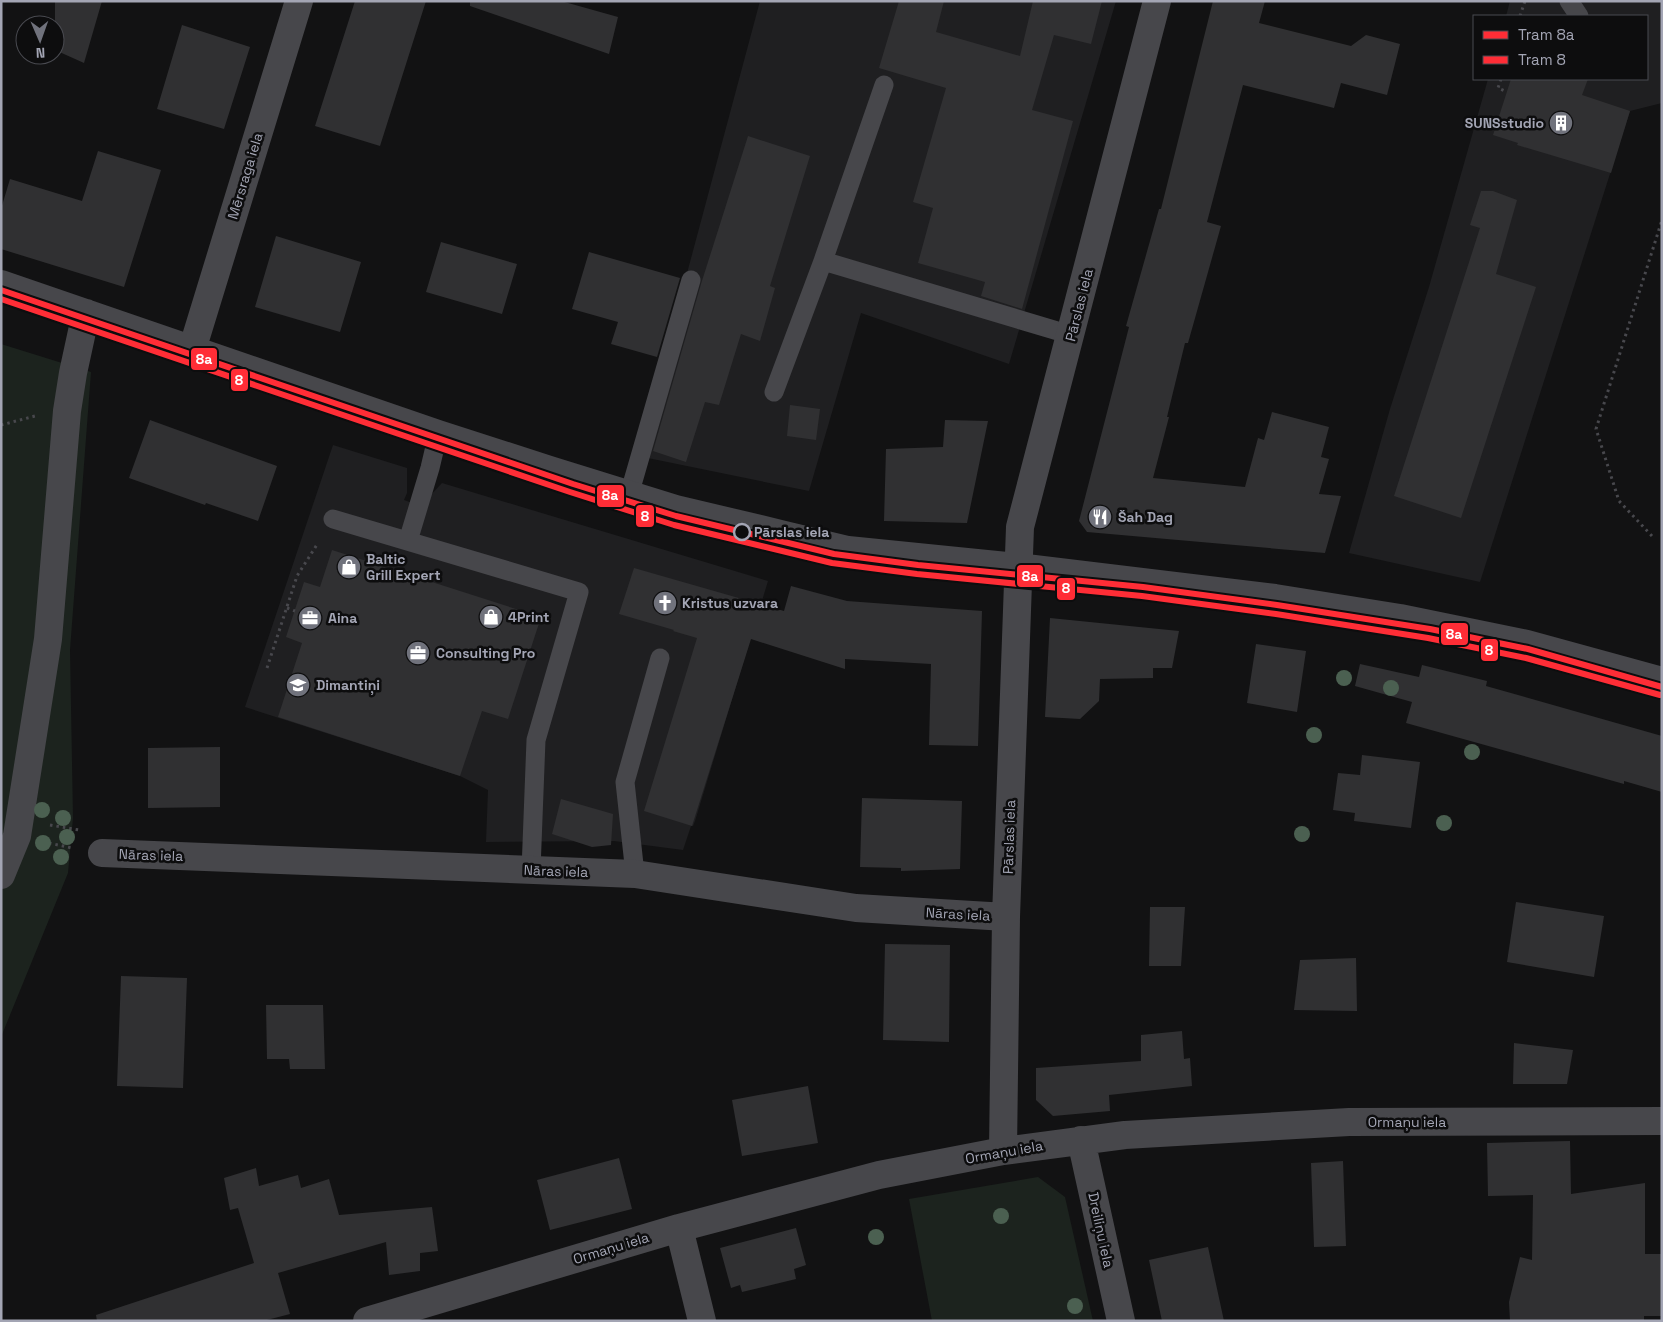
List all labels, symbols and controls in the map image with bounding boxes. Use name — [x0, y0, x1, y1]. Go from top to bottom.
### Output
north arrow — [15, 15, 65, 65]
legend — [1473, 15, 1648, 80]
text: Tram 8a — [1518, 25, 1575, 44]
text: N — [35, 44, 45, 62]
text: Tram 8 — [1518, 50, 1566, 69]
building icon: SUNSstudio — [1548, 110, 1574, 136]
place label: SUNSstudio — [1465, 114, 1544, 132]
street label: Mērsraga iela — [223, 130, 267, 222]
street label: Pārslas iela — [1061, 267, 1097, 343]
line badge: 8a — [190, 347, 218, 371]
text: 8a — [196, 350, 212, 368]
line badge: 8 — [230, 368, 249, 392]
text: 8 — [235, 371, 244, 389]
line badge: 8a — [596, 484, 625, 508]
text: 8a — [602, 486, 618, 504]
line badge: 8 — [635, 504, 655, 528]
restaurant icon: Šah Dag — [1087, 504, 1113, 530]
text: 8 — [641, 507, 650, 525]
place label: Šah Dag — [1118, 508, 1173, 526]
marker: Pārslas iela — [733, 523, 751, 541]
place label: Pārslas iela — [754, 523, 829, 541]
place label: Baltic Grill Expert — [366, 550, 441, 584]
shop icon: Baltic Grill Expert — [336, 554, 362, 580]
line badge: 8a — [1016, 564, 1044, 588]
text: 8a — [1022, 567, 1038, 585]
line badge: 8 — [1056, 577, 1076, 601]
text: 8 — [1062, 579, 1071, 597]
church icon: Kristus uzvara — [652, 590, 678, 616]
place label: Kristus uzvara — [682, 594, 778, 612]
shop icon: 4Print — [478, 604, 504, 630]
office icon: Aina — [297, 605, 323, 631]
place label: 4Print — [508, 608, 549, 626]
place label: Aina — [328, 609, 357, 627]
line badge: 8a — [1440, 622, 1469, 646]
text: 8a — [1446, 625, 1462, 643]
line badge: 8 — [1480, 638, 1499, 662]
office icon: Consulting Pro — [405, 640, 431, 666]
text: 8 — [1485, 641, 1494, 659]
place label: Consulting Pro — [436, 644, 535, 662]
school or university icon: Dimantiņi — [285, 672, 311, 698]
place label: Dimantiņi — [316, 676, 380, 695]
street label: Pārslas iela — [999, 799, 1019, 875]
street label: Nāras iela — [118, 845, 184, 865]
street label: Nāras iela — [523, 861, 589, 881]
street label: Nāras iela — [925, 903, 991, 925]
street label: Ormaņu iela — [1368, 1113, 1446, 1131]
street label: Ormaņu iela — [964, 1136, 1044, 1168]
street label: Dreiliņu iela — [1084, 1191, 1118, 1269]
street label: Ormaņu iela — [571, 1228, 651, 1268]

